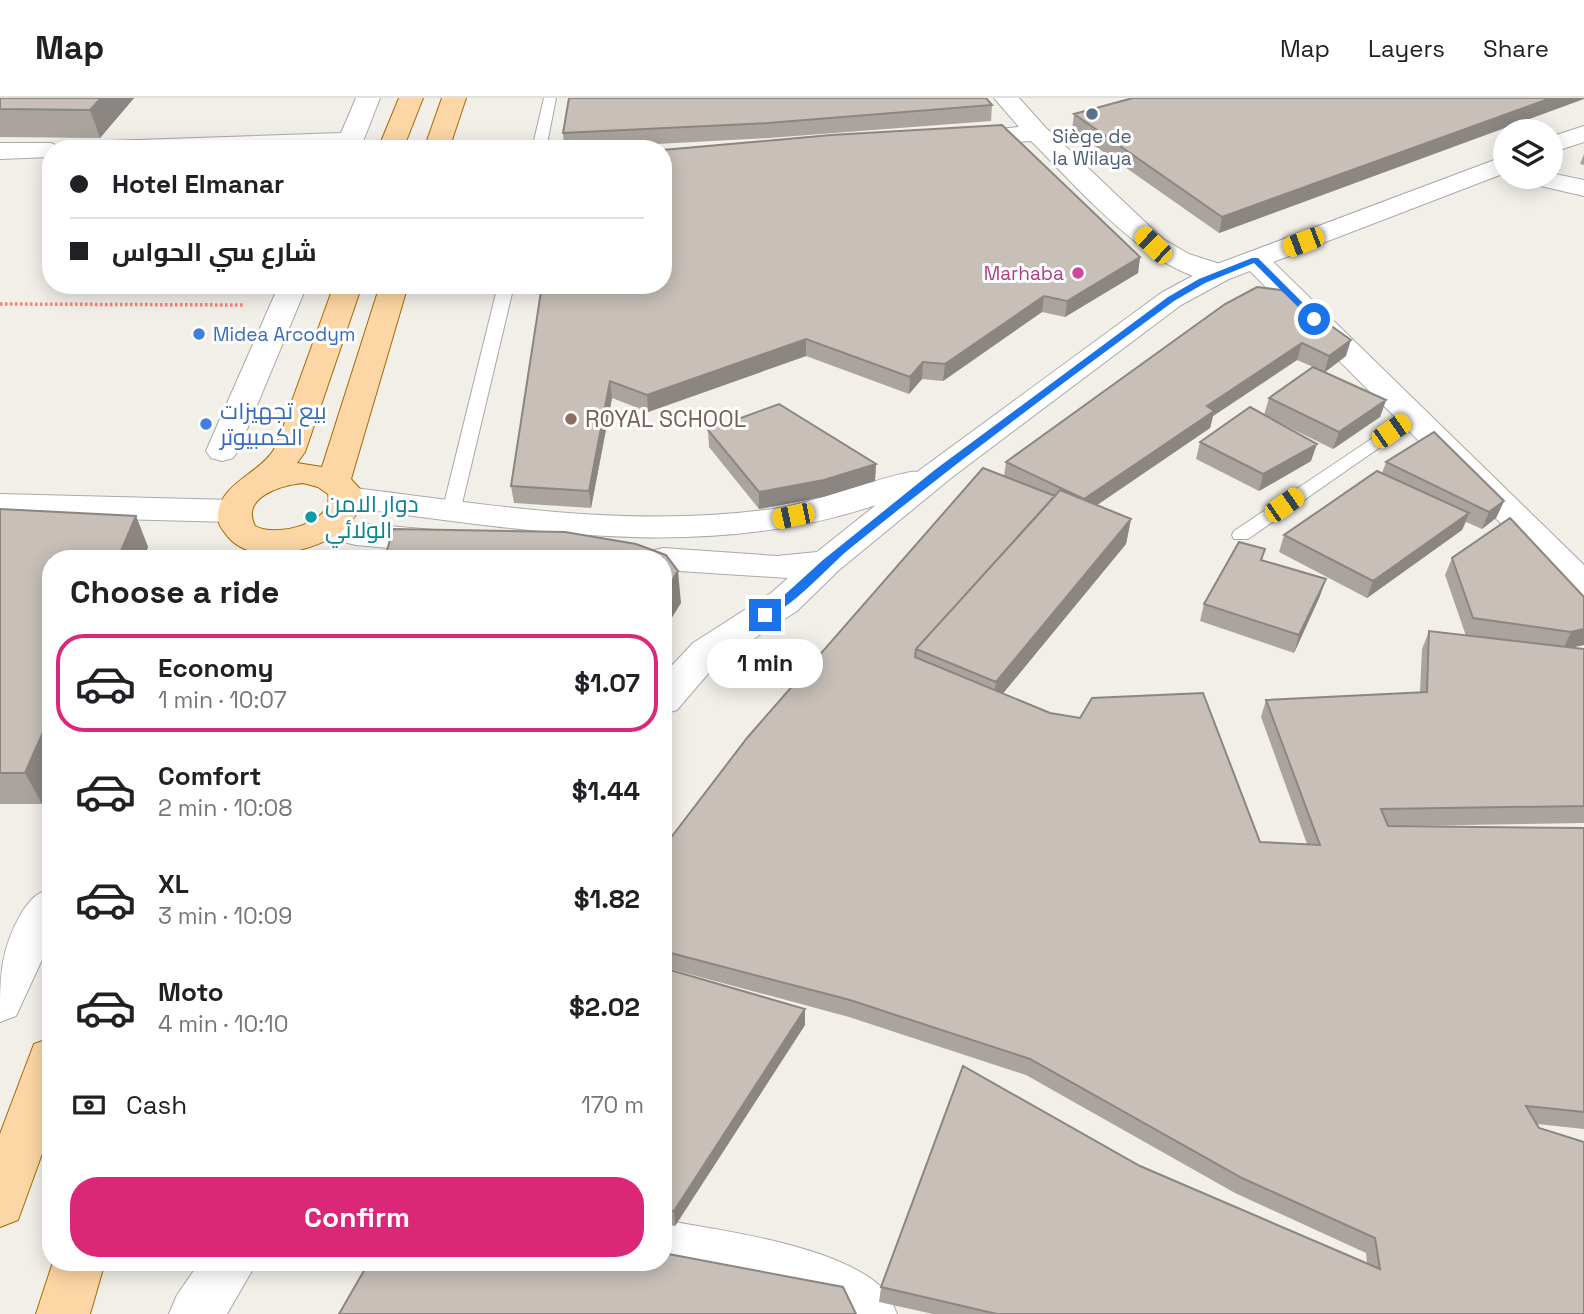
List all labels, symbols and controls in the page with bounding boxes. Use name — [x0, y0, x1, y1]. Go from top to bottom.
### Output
text: Map — [35, 27, 104, 69]
text: Map — [1280, 33, 1330, 64]
text: Layers — [1368, 33, 1445, 64]
text: Share — [1483, 33, 1549, 64]
marker: Siège de la Wilaya — [1084, 106, 1100, 122]
map controls — [1493, 119, 1563, 189]
button: layers — [1493, 119, 1563, 189]
place label: Siège de la Wilaya — [1052, 124, 1132, 171]
text: Hotel Elmanar — [112, 167, 284, 201]
car — [1131, 223, 1176, 267]
car — [1280, 225, 1327, 259]
text: شارع سي الحواس — [112, 235, 317, 269]
place label: Marhaba — [984, 261, 1064, 286]
marker: Marhaba — [1070, 265, 1086, 281]
route start — [1298, 303, 1330, 335]
place label: Midea Arcodym — [213, 322, 355, 347]
marker: Midea Arcodym — [191, 326, 207, 342]
place label: بيع تجهيزات الكمبيوتر — [218, 396, 327, 452]
place label: ROYAL SCHOOL — [585, 404, 746, 434]
car — [1368, 410, 1415, 452]
marker: ROYAL SCHOOL — [563, 411, 579, 427]
marker: بيع تجهيزات الكمبيوتر — [198, 416, 214, 432]
car — [1261, 484, 1308, 526]
place label: دوار الامن الولائي — [325, 489, 419, 548]
car — [771, 501, 816, 531]
marker: دوار الامن الولائي — [303, 509, 319, 525]
text: Choose a ride — [70, 572, 280, 612]
route end — [749, 599, 781, 631]
callout: 1 min — [707, 640, 823, 688]
text: 1 min — [737, 648, 793, 678]
text: Economy — [158, 651, 274, 685]
icon: car — [74, 652, 137, 715]
text: $1.07 — [574, 666, 640, 700]
text: 1 min · 10:07 — [158, 685, 287, 715]
text: Comfort — [158, 759, 261, 793]
icon: car — [74, 760, 137, 823]
text: $1.44 — [572, 774, 640, 808]
text: 2 min · 10:08 — [158, 793, 293, 823]
text: XL — [158, 867, 189, 901]
icon: car — [74, 868, 137, 931]
text: $1.82 — [574, 882, 640, 916]
text: 3 min · 10:09 — [158, 901, 292, 931]
text: Moto — [158, 975, 224, 1009]
icon: car — [74, 976, 137, 1039]
text: $2.02 — [569, 990, 640, 1024]
text: 4 min · 10:10 — [158, 1009, 288, 1039]
icon: cash — [70, 1086, 108, 1124]
text: Cash — [126, 1088, 187, 1122]
text: 170 m — [581, 1090, 644, 1120]
button: Confirm — [70, 1177, 644, 1257]

